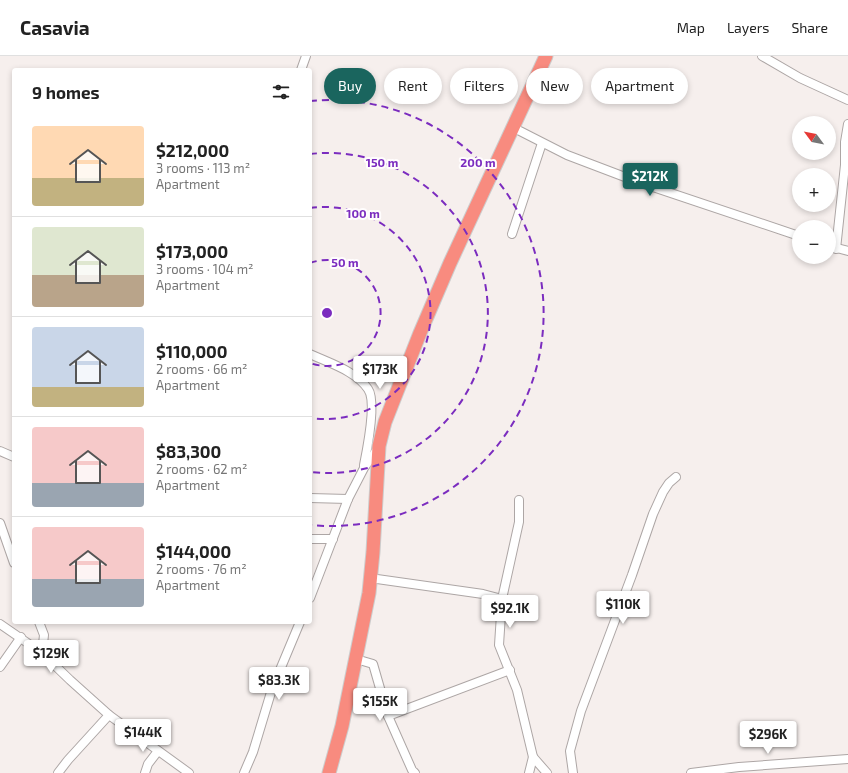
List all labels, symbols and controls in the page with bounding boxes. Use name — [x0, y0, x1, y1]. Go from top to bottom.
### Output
text: Casavia — [20, 16, 90, 39]
text: Map — [677, 19, 705, 36]
text: Layers — [727, 19, 769, 36]
text: Share — [791, 19, 828, 36]
chip: Buy — [324, 68, 376, 104]
chip: Rent — [384, 68, 442, 104]
chip: Filters — [450, 68, 518, 104]
chip: New — [526, 68, 583, 104]
chip: Apartment — [591, 68, 688, 104]
icon: filters — [270, 81, 292, 103]
text: 9 homes — [32, 82, 100, 102]
north arrow — [792, 116, 836, 160]
map controls — [792, 116, 836, 264]
text: $212,000 — [156, 140, 229, 160]
icon: home — [64, 142, 112, 190]
text: 150 m — [366, 155, 398, 169]
text: 200 m — [460, 155, 496, 169]
text: 3 rooms · 113 m² — [156, 160, 250, 176]
pin: $212K — [622, 163, 678, 197]
text: $212K — [632, 168, 668, 184]
button: + — [792, 168, 836, 212]
text: Apartment — [156, 176, 220, 192]
text: 100 m — [346, 206, 380, 220]
button: − — [792, 220, 836, 264]
text: $173,000 — [156, 241, 228, 261]
icon: home — [64, 243, 112, 291]
text: 50 m — [331, 255, 359, 269]
text: 3 rooms · 104 m² — [156, 261, 253, 277]
text: Apartment — [156, 277, 220, 293]
centre of rings — [320, 306, 334, 320]
text: $110,000 — [156, 341, 228, 361]
icon: home — [64, 343, 112, 391]
pin: $173K — [352, 356, 408, 390]
text: 2 rooms · 66 m² — [156, 361, 247, 377]
text: $173K — [362, 361, 398, 377]
text: Apartment — [156, 377, 220, 393]
text: $83,300 — [156, 441, 221, 461]
icon: home — [64, 443, 112, 491]
text: 2 rooms · 62 m² — [156, 461, 247, 477]
text: Apartment — [156, 477, 220, 493]
text: $144,000 — [156, 541, 231, 561]
icon: home — [64, 543, 112, 591]
text: 2 rooms · 76 m² — [156, 561, 247, 577]
text: Apartment — [156, 577, 220, 593]
pin: $110K — [595, 591, 651, 625]
pin: $92.1K — [477, 595, 543, 629]
text: $110K — [605, 596, 641, 612]
text: $92.1K — [490, 600, 530, 616]
pin: $129K — [23, 640, 79, 674]
text: $129K — [33, 645, 69, 661]
pin: $83.3K — [246, 667, 312, 701]
text: $83.3K — [258, 672, 300, 688]
pin: $155K — [352, 688, 408, 722]
text: $155K — [362, 693, 398, 709]
pin: $144K — [115, 719, 171, 753]
pin: $296K — [740, 721, 796, 755]
text: $144K — [124, 724, 162, 740]
text: $296K — [749, 726, 787, 742]

